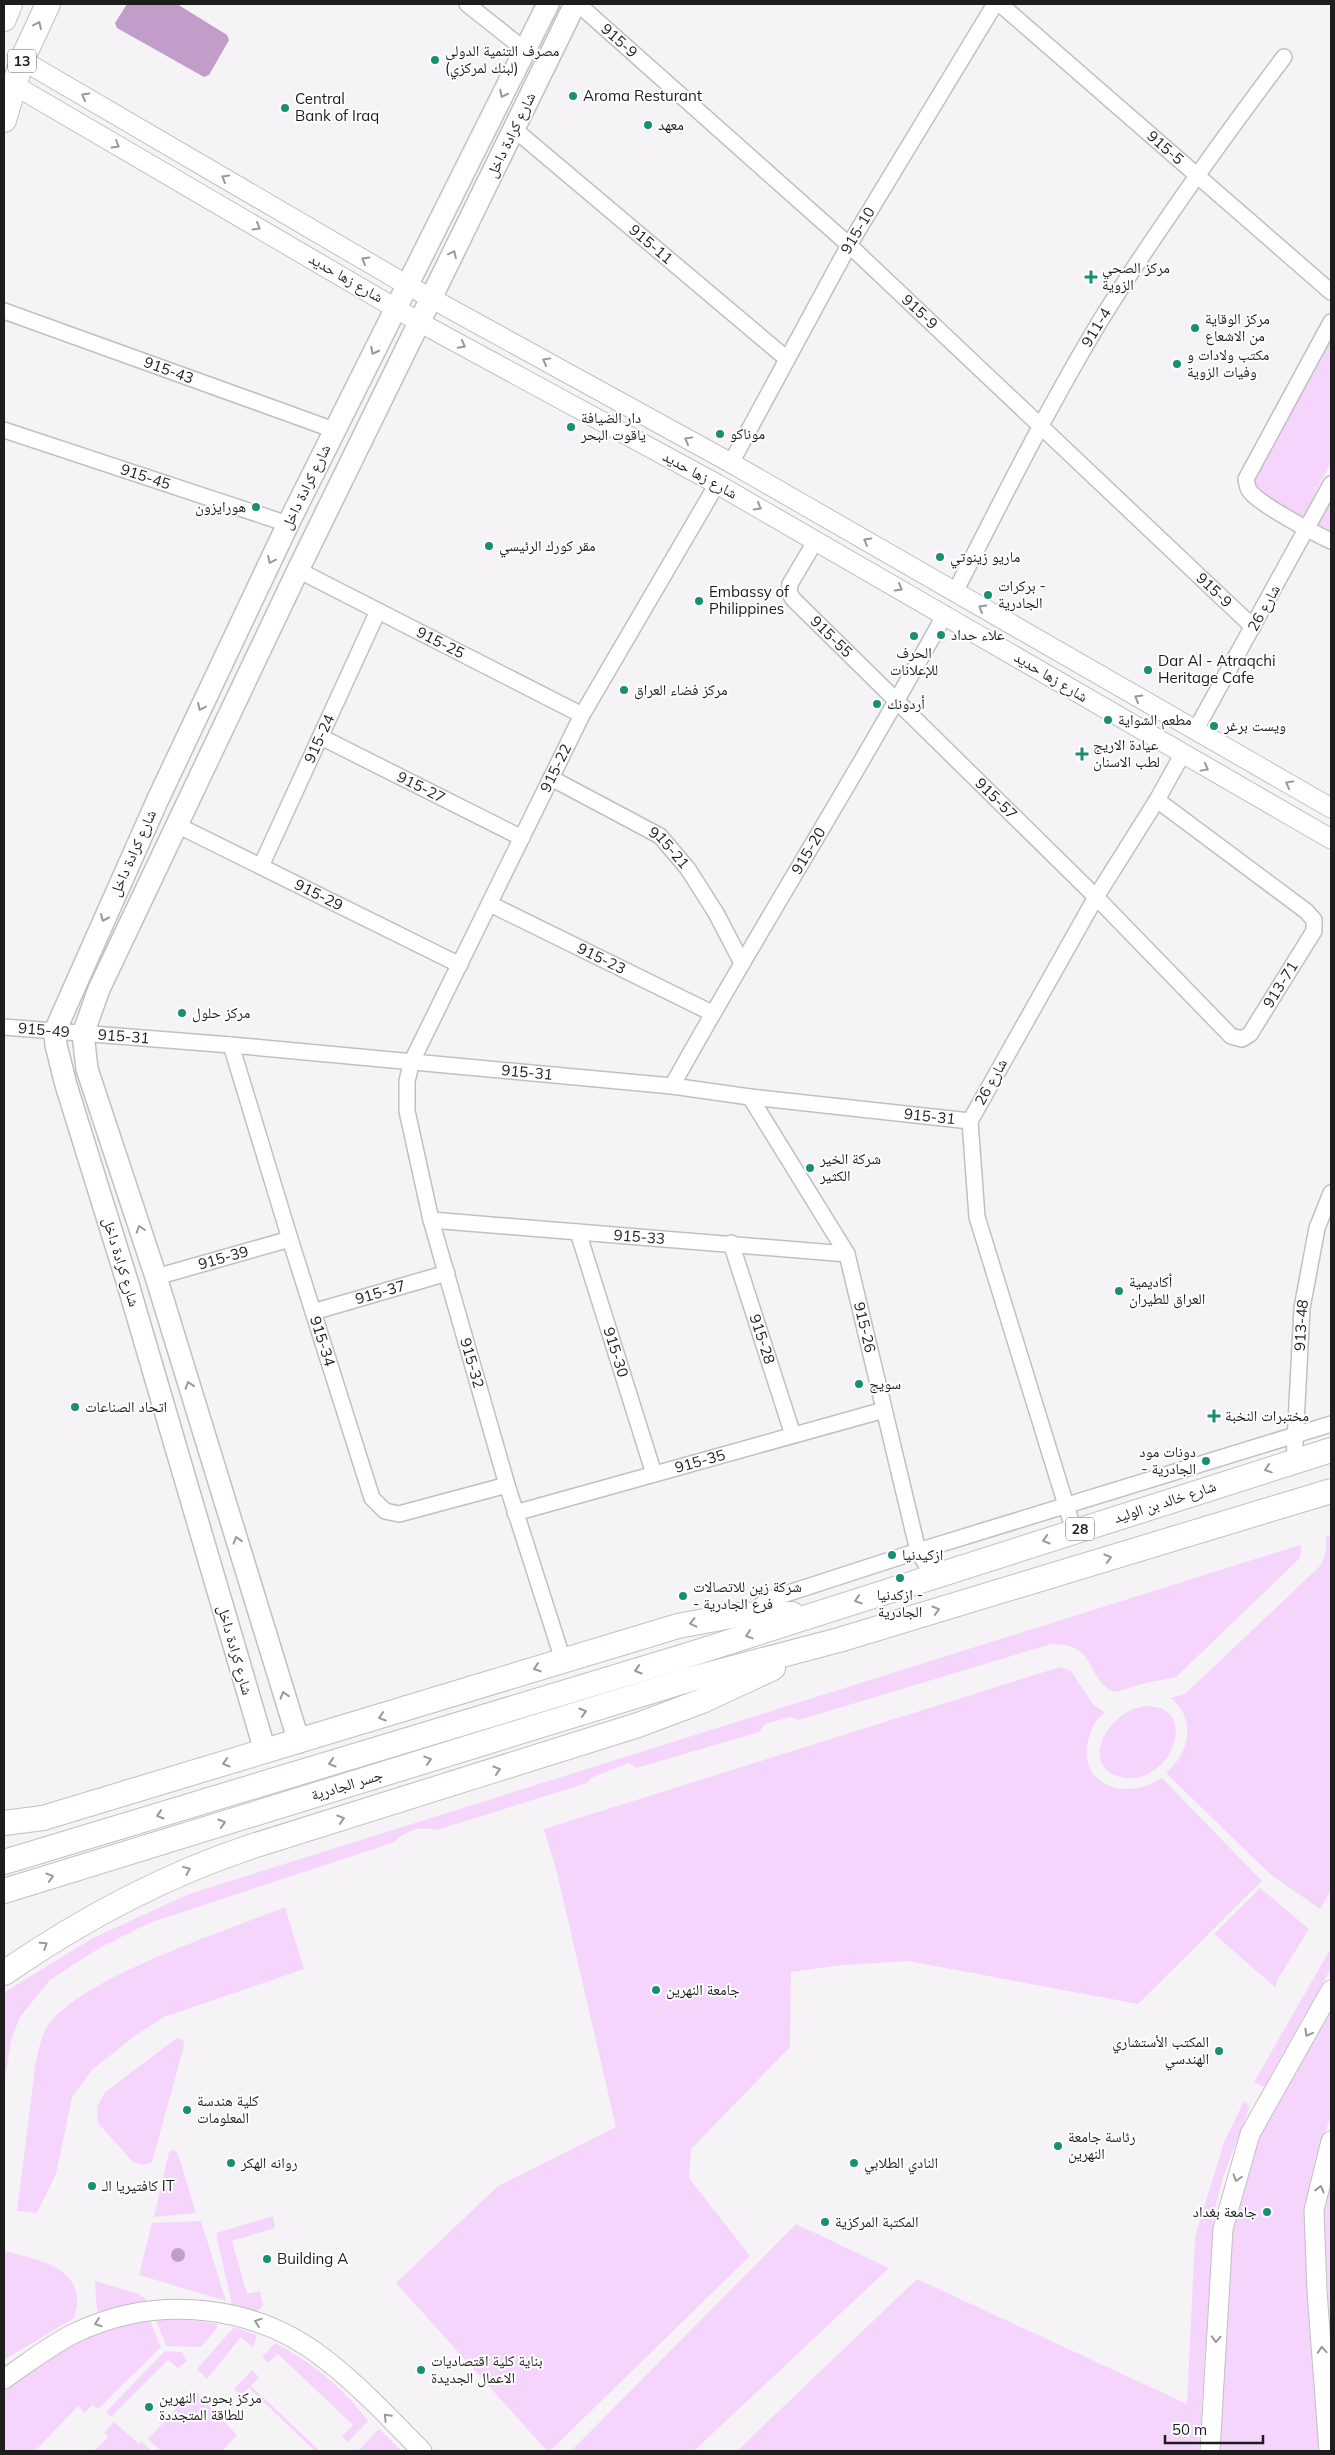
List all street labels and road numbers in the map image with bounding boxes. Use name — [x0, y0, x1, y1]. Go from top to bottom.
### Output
street label: 915-9 — [597, 19, 642, 61]
road number: 13 — [8, 49, 36, 72]
street label: شارع كرادة داخل — [482, 89, 540, 181]
street label: 915-5 — [1143, 126, 1188, 168]
street label: 915-10 — [836, 203, 879, 257]
street label: 915-11 — [625, 220, 677, 268]
street label: شارع زها حديد — [305, 249, 387, 307]
street label: 915-9 — [898, 290, 942, 333]
street label: 911-4 — [1077, 304, 1115, 350]
street label: 915-43 — [141, 352, 196, 388]
street label: شارع كرادة داخل — [277, 441, 335, 533]
street label: شارع زها حديد — [659, 446, 741, 504]
street label: 915-45 — [118, 459, 173, 493]
street label: 915-9 — [1192, 568, 1236, 611]
street label: شارع 26 — [1243, 581, 1285, 635]
street label: 915-55 — [807, 612, 857, 661]
street label: 915-25 — [413, 622, 468, 662]
street label: شارع زها حديد — [1011, 647, 1092, 707]
street label: 915-24 — [300, 711, 338, 766]
street label: 915-22 — [536, 741, 575, 795]
street label: 915-27 — [394, 767, 449, 807]
street label: 915-57 — [971, 773, 1021, 823]
street label: شارع كرادة داخل — [105, 806, 161, 899]
street label: 915-21 — [646, 822, 694, 873]
street label: 915-20 — [787, 824, 829, 878]
street label: 915-29 — [292, 875, 346, 915]
street label: 915-23 — [574, 938, 629, 978]
street label: 913-71 — [1259, 957, 1302, 1011]
street label: 915-49 — [17, 1018, 70, 1041]
street label: 915-31 — [97, 1024, 150, 1047]
street label: شارع 26 — [970, 1055, 1012, 1109]
street label: 915-31 — [501, 1060, 554, 1084]
street label: 915-31 — [903, 1104, 956, 1128]
street label: شارع كرادة داخل — [98, 1215, 144, 1309]
street label: 915-33 — [613, 1225, 666, 1248]
street label: 915-39 — [196, 1241, 251, 1274]
street label: 915-37 — [353, 1276, 407, 1308]
street label: 913-48 — [1290, 1298, 1312, 1351]
street label: 915-26 — [850, 1300, 880, 1355]
street label: 915-28 — [746, 1312, 779, 1366]
street label: 915-34 — [306, 1314, 340, 1368]
street label: 915-30 — [599, 1325, 633, 1379]
street label: 915-32 — [456, 1336, 489, 1390]
street label: 915-35 — [672, 1445, 727, 1477]
street label: شارع خالد بن الوليد — [1111, 1476, 1219, 1528]
road number: 28 — [1066, 1518, 1094, 1540]
street label: شارع كرادة داخل — [213, 1603, 257, 1697]
street label: جسر الجادرية — [309, 1764, 385, 1804]

